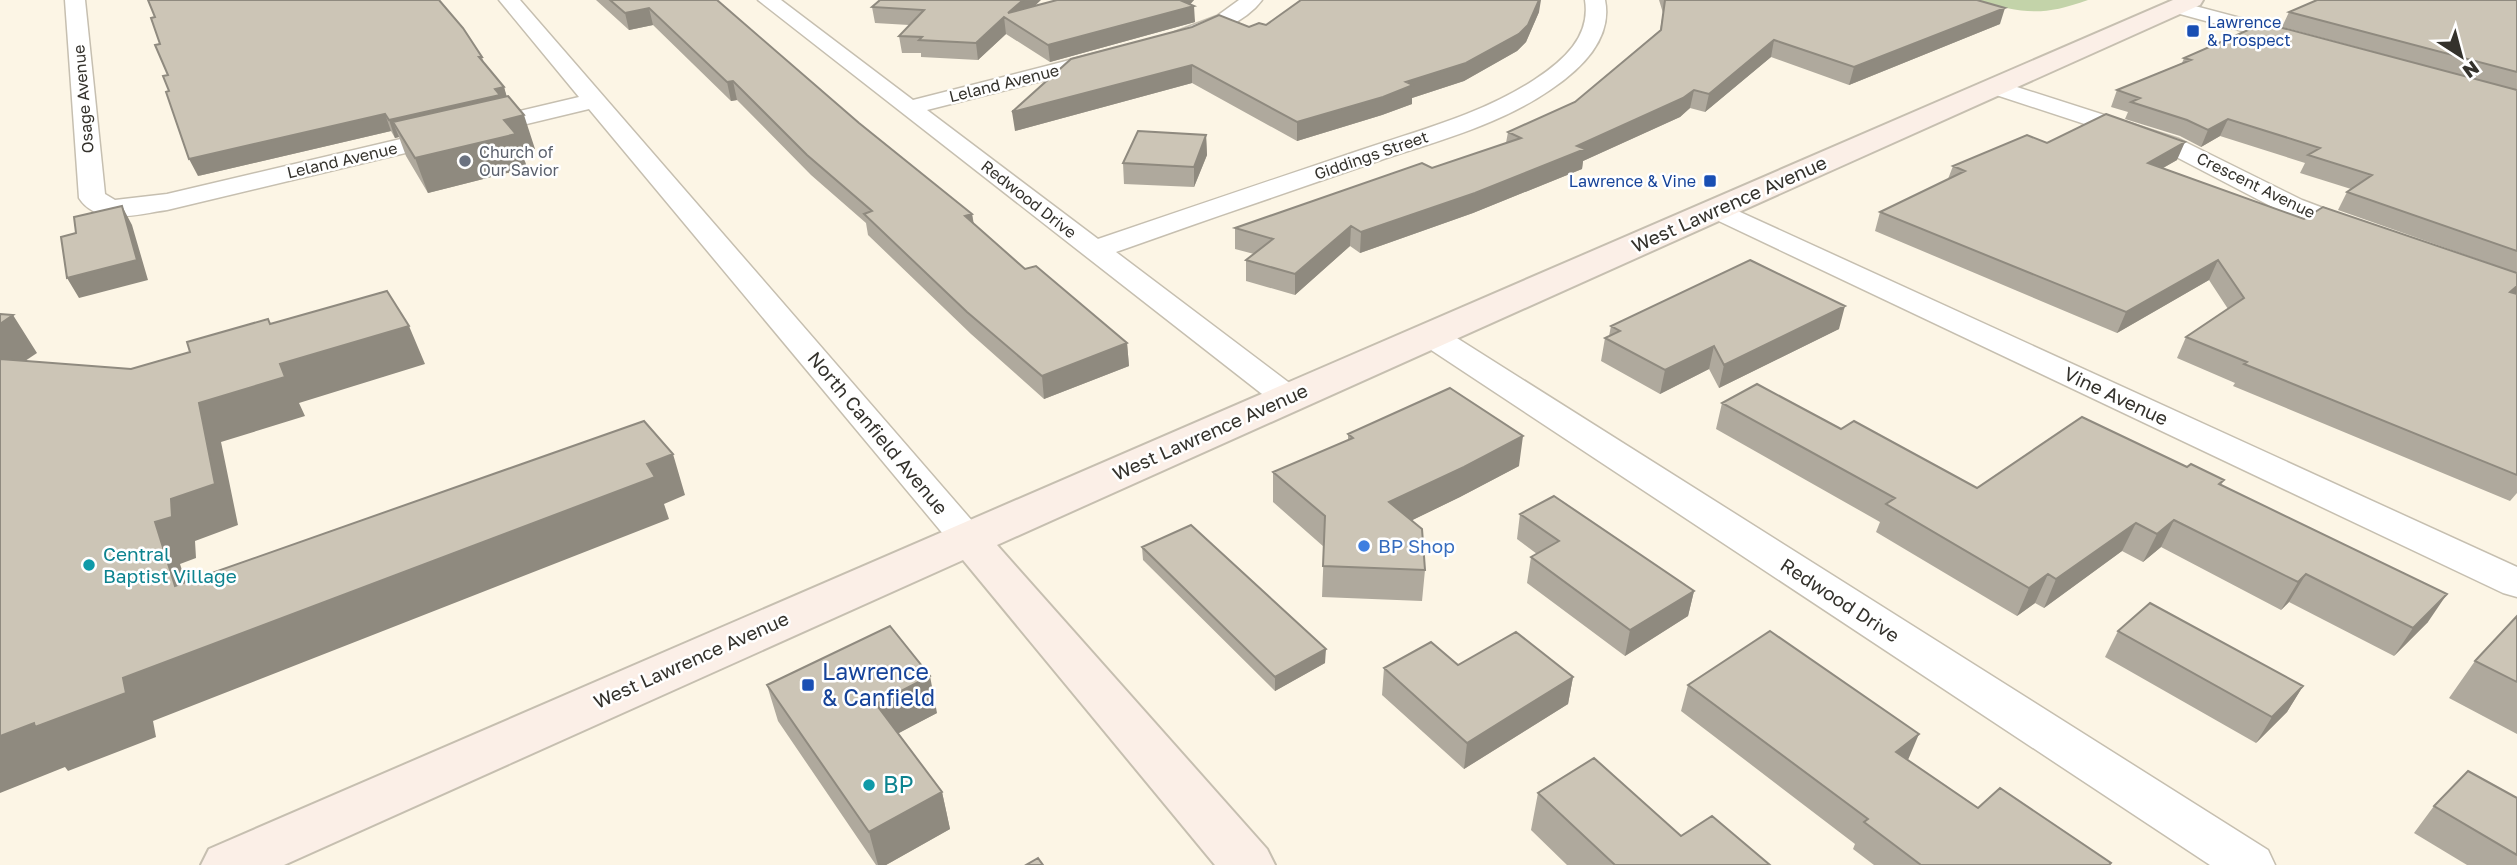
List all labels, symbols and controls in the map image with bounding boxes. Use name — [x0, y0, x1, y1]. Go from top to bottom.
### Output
place label: Lawrence & Prospect — [2207, 12, 2291, 50]
north arrow — [2426, 21, 2496, 91]
marker: Lawrence & Prospect — [2185, 23, 2201, 39]
street label: Osage Avenue — [68, 44, 98, 154]
text: N — [2459, 57, 2484, 84]
street label: Leland Avenue — [947, 60, 1061, 106]
street label: Giddings Street — [1311, 126, 1431, 184]
street label: Leland Avenue — [285, 138, 399, 182]
place label: Church of Our Savior — [479, 142, 559, 180]
street label: Crescent Avenue — [2194, 148, 2318, 222]
street label: West Lawrence Avenue — [1628, 150, 1830, 257]
marker: Church of Our Savior — [457, 153, 473, 169]
street label: Redwood Drive — [977, 156, 1081, 242]
place label: Lawrence & Vine — [1569, 171, 1696, 191]
marker: Lawrence & Vine — [1702, 173, 1718, 189]
street label: North Canfield Avenue — [804, 347, 953, 519]
street label: Vine Avenue — [2060, 361, 2172, 430]
street label: West Lawrence Avenue — [1109, 378, 1311, 485]
place label: BP Shop — [1378, 534, 1455, 557]
marker: BP Shop — [1356, 538, 1372, 554]
place label: Central Baptist Village — [103, 542, 237, 587]
street label: Redwood Drive — [1777, 553, 1904, 647]
marker: Central Baptist Village — [81, 557, 97, 573]
street label: West Lawrence Avenue — [590, 606, 792, 713]
place label: Lawrence & Canfield — [822, 657, 935, 711]
marker: Lawrence & Canfield — [800, 677, 816, 693]
place label: BP — [883, 770, 913, 798]
marker: BP — [861, 777, 877, 793]

